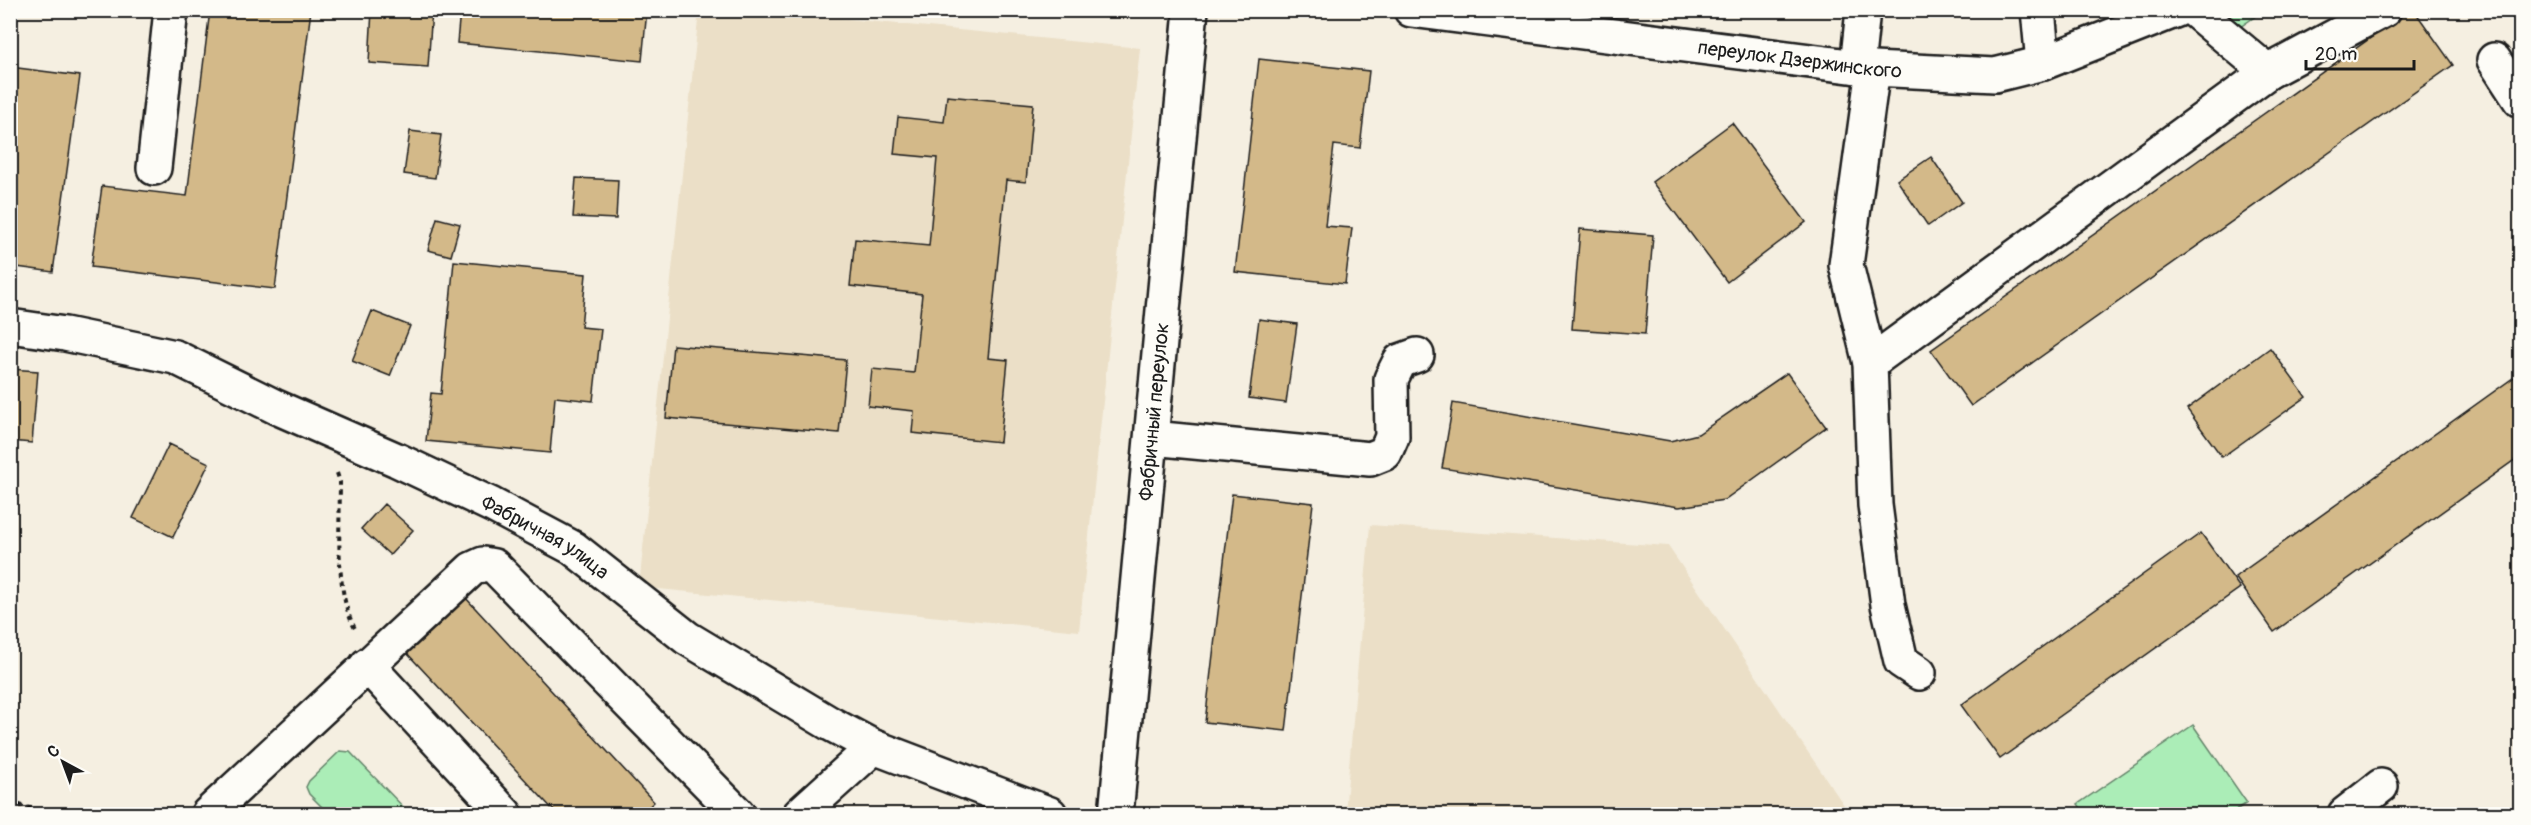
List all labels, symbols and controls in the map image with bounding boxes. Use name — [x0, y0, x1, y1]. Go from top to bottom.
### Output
scale bar — [2306, 33, 2414, 71]
street label: переулок Дзержинского — [1696, 34, 1903, 83]
text: 20 m — [2315, 43, 2357, 66]
street label: Фабричный переулок — [1133, 322, 1174, 502]
street label: Фабричная улица — [477, 489, 614, 584]
north arrow — [33, 732, 93, 792]
text: С — [44, 741, 64, 762]

